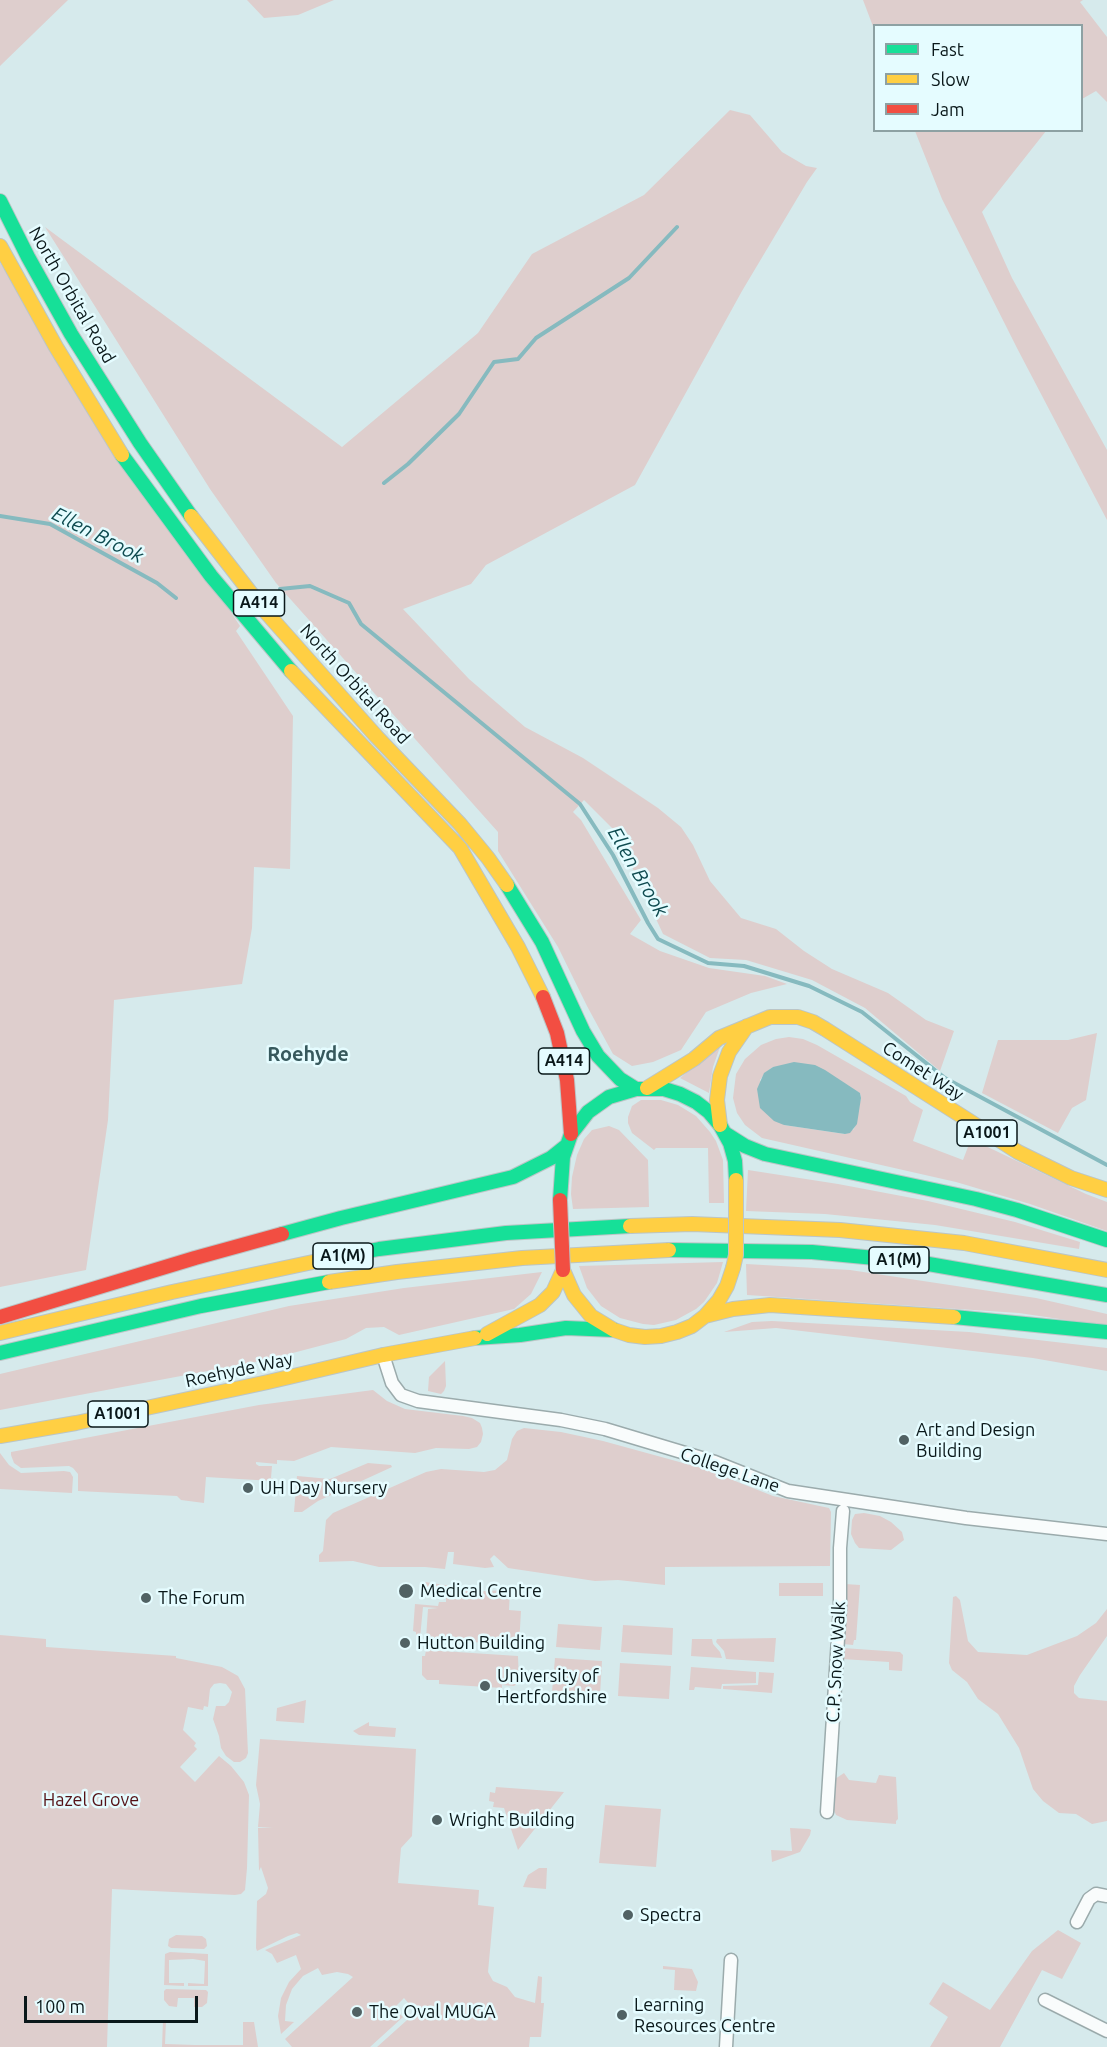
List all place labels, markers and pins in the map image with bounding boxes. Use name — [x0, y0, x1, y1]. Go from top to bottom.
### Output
place label: Art and Design Building — [916, 1419, 1035, 1462]
marker: Art and Design Building — [897, 1433, 911, 1447]
place label: UH Day Nursery — [260, 1477, 387, 1499]
marker: UH Day Nursery — [241, 1481, 255, 1495]
place label: Medical Centre — [420, 1580, 542, 1602]
marker: Medical Centre — [397, 1582, 415, 1600]
place label: The Forum — [158, 1587, 245, 1609]
marker: The Forum — [139, 1591, 153, 1605]
place label: Hutton Building — [417, 1632, 545, 1654]
marker: Hutton Building — [398, 1636, 412, 1650]
place label: University of Hertfordshire — [497, 1665, 607, 1708]
marker: University of Hertfordshire — [478, 1679, 492, 1693]
place label: Wright Building — [449, 1809, 575, 1831]
marker: Wright Building — [430, 1813, 444, 1827]
place label: Spectra — [640, 1904, 701, 1926]
marker: Spectra — [621, 1908, 635, 1922]
place label: Learning Resources Centre — [634, 1994, 776, 2036]
place label: The Oval MUGA — [369, 2001, 496, 2023]
marker: The Oval MUGA — [350, 2005, 364, 2019]
marker: Learning Resources Centre — [615, 2008, 629, 2022]

